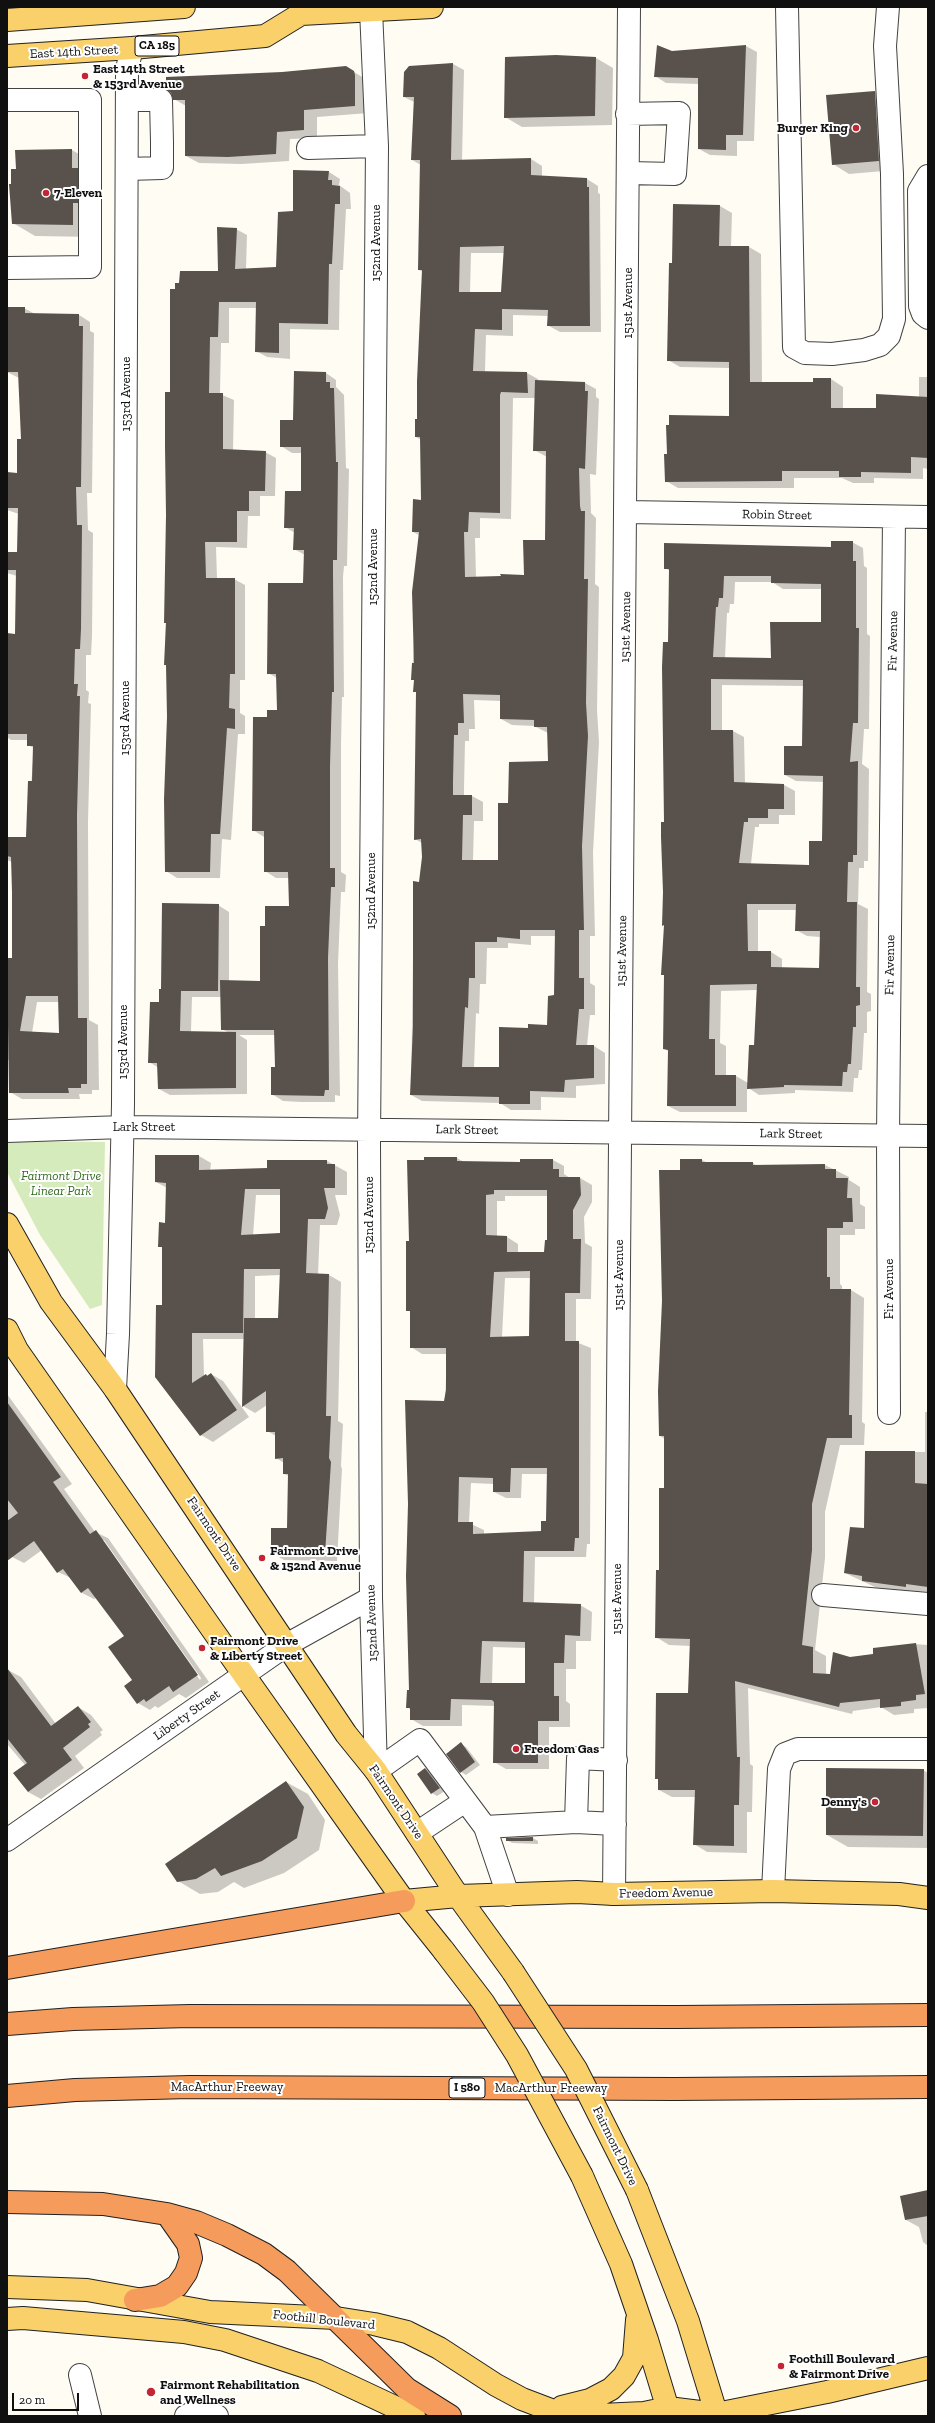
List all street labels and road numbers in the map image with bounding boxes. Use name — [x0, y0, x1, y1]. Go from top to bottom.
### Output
road number: CA 185 — [135, 36, 179, 56]
street label: East 14th Street — [29, 42, 119, 62]
street label: 152nd Avenue — [368, 204, 384, 282]
street label: 151st Avenue — [620, 267, 636, 339]
street label: 153rd Avenue — [118, 357, 134, 431]
street label: Robin Street — [742, 507, 812, 523]
street label: 152nd Avenue — [365, 528, 381, 606]
street label: 151st Avenue — [618, 591, 634, 663]
street label: Fir Avenue — [885, 611, 901, 671]
street label: 153rd Avenue — [117, 681, 133, 755]
street label: 152nd Avenue — [363, 852, 379, 930]
street label: 151st Avenue — [614, 915, 630, 987]
street label: Fir Avenue — [882, 935, 898, 995]
street label: 153rd Avenue — [115, 1005, 131, 1079]
street label: Lark Street — [113, 1119, 175, 1135]
street label: Lark Street — [436, 1122, 498, 1138]
street label: Lark Street — [760, 1126, 822, 1142]
street label: 152nd Avenue — [361, 1176, 377, 1254]
street label: 151st Avenue — [611, 1239, 627, 1311]
street label: Fir Avenue — [881, 1259, 897, 1319]
street label: Fairmont Drive — [183, 1494, 245, 1574]
street label: 151st Avenue — [609, 1563, 625, 1635]
street label: 152nd Avenue — [363, 1584, 381, 1662]
street label: Liberty Street — [151, 1686, 223, 1744]
street label: Fairmont Drive — [365, 1762, 427, 1842]
street label: Freedom Avenue — [619, 1884, 713, 1902]
road number: I 580 — [449, 2078, 485, 2098]
street label: MacArthur Freeway — [171, 2079, 283, 2095]
street label: MacArthur Freeway — [495, 2080, 607, 2096]
street label: Fairmont Drive — [589, 2104, 641, 2188]
street label: Foothill Boulevard — [272, 2307, 376, 2333]

